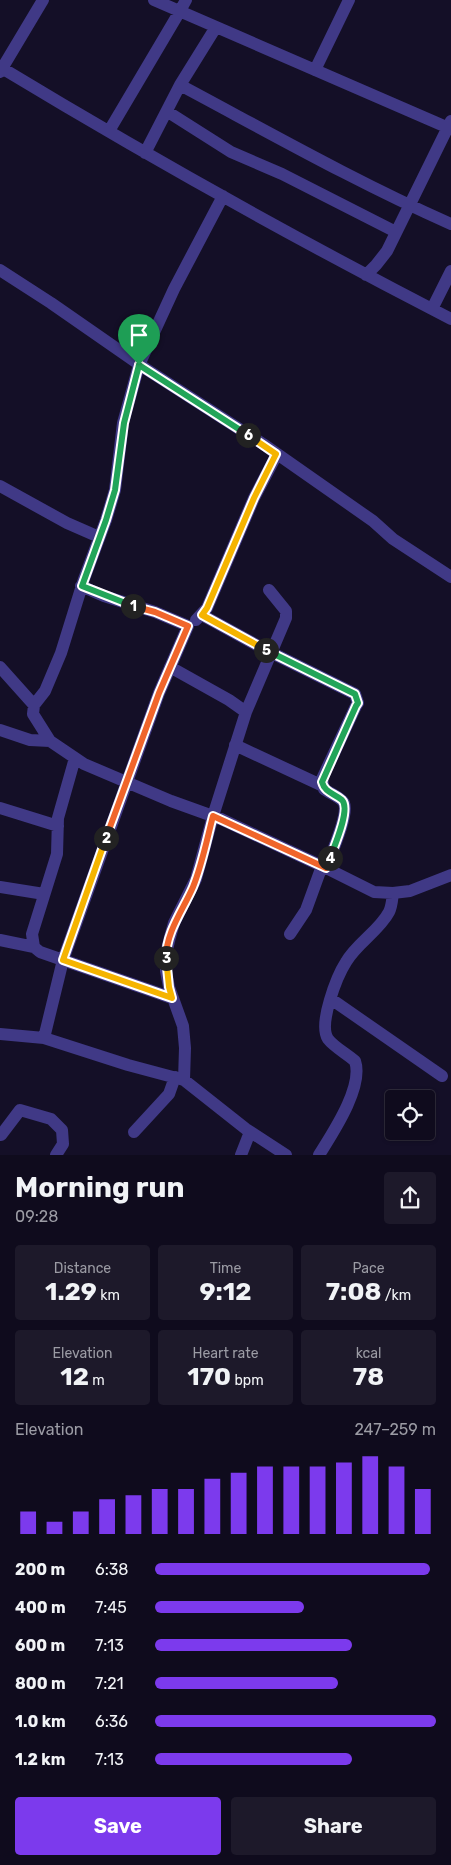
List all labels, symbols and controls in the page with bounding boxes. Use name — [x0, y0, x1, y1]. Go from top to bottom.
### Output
pin — [118, 314, 160, 365]
icon: arrive — [125, 321, 153, 349]
pin: 6 — [236, 422, 260, 448]
text: 6 — [244, 427, 253, 444]
pin: 1 — [120, 594, 146, 618]
text: 1 — [130, 598, 137, 615]
pin: 5 — [254, 638, 278, 662]
text: 5 — [262, 642, 271, 659]
pin: 2 — [94, 826, 118, 850]
text: 2 — [102, 830, 111, 847]
pin: 4 — [318, 846, 342, 870]
text: 4 — [326, 850, 335, 867]
pin: 3 — [154, 946, 178, 970]
text: 3 — [162, 950, 171, 967]
map controls — [385, 1090, 435, 1140]
button: locate — [385, 1090, 435, 1140]
text: Morning run — [15, 1171, 184, 1204]
button: share — [384, 1172, 436, 1224]
text: 09:28 — [15, 1207, 58, 1226]
text: Distance — [54, 1260, 111, 1277]
text: Time — [210, 1260, 241, 1277]
text: Pace — [352, 1260, 385, 1277]
text: 1.29 — [45, 1277, 97, 1306]
text: 9:12 — [199, 1277, 252, 1306]
text: 7:08 — [326, 1277, 381, 1306]
text: km — [97, 1287, 120, 1304]
text: /km — [381, 1287, 411, 1304]
text: Elevation — [53, 1345, 113, 1362]
text: Heart rate — [193, 1345, 258, 1362]
text: kcal — [356, 1345, 381, 1362]
text: 12 — [60, 1362, 89, 1391]
text: 170 — [187, 1362, 231, 1391]
text: 78 — [353, 1362, 384, 1391]
text: m — [89, 1372, 105, 1389]
text: bpm — [231, 1372, 264, 1389]
text: Elevation — [15, 1420, 84, 1439]
text: 247–259 m — [354, 1420, 436, 1439]
text: 200 m — [15, 1560, 65, 1579]
text: 6:38 — [95, 1560, 129, 1579]
text: 400 m — [15, 1598, 66, 1617]
text: 7:45 — [95, 1598, 127, 1617]
text: 600 m — [15, 1636, 65, 1655]
text: 7:13 — [95, 1636, 124, 1655]
text: 800 m — [15, 1674, 66, 1693]
text: 7:21 — [95, 1674, 124, 1693]
text: 1.0 km — [15, 1712, 66, 1731]
text: 6:36 — [95, 1712, 128, 1731]
text: 1.2 km — [15, 1750, 65, 1769]
text: 7:13 — [95, 1750, 124, 1769]
button: Save — [15, 1797, 221, 1855]
button: Share — [231, 1797, 436, 1855]

